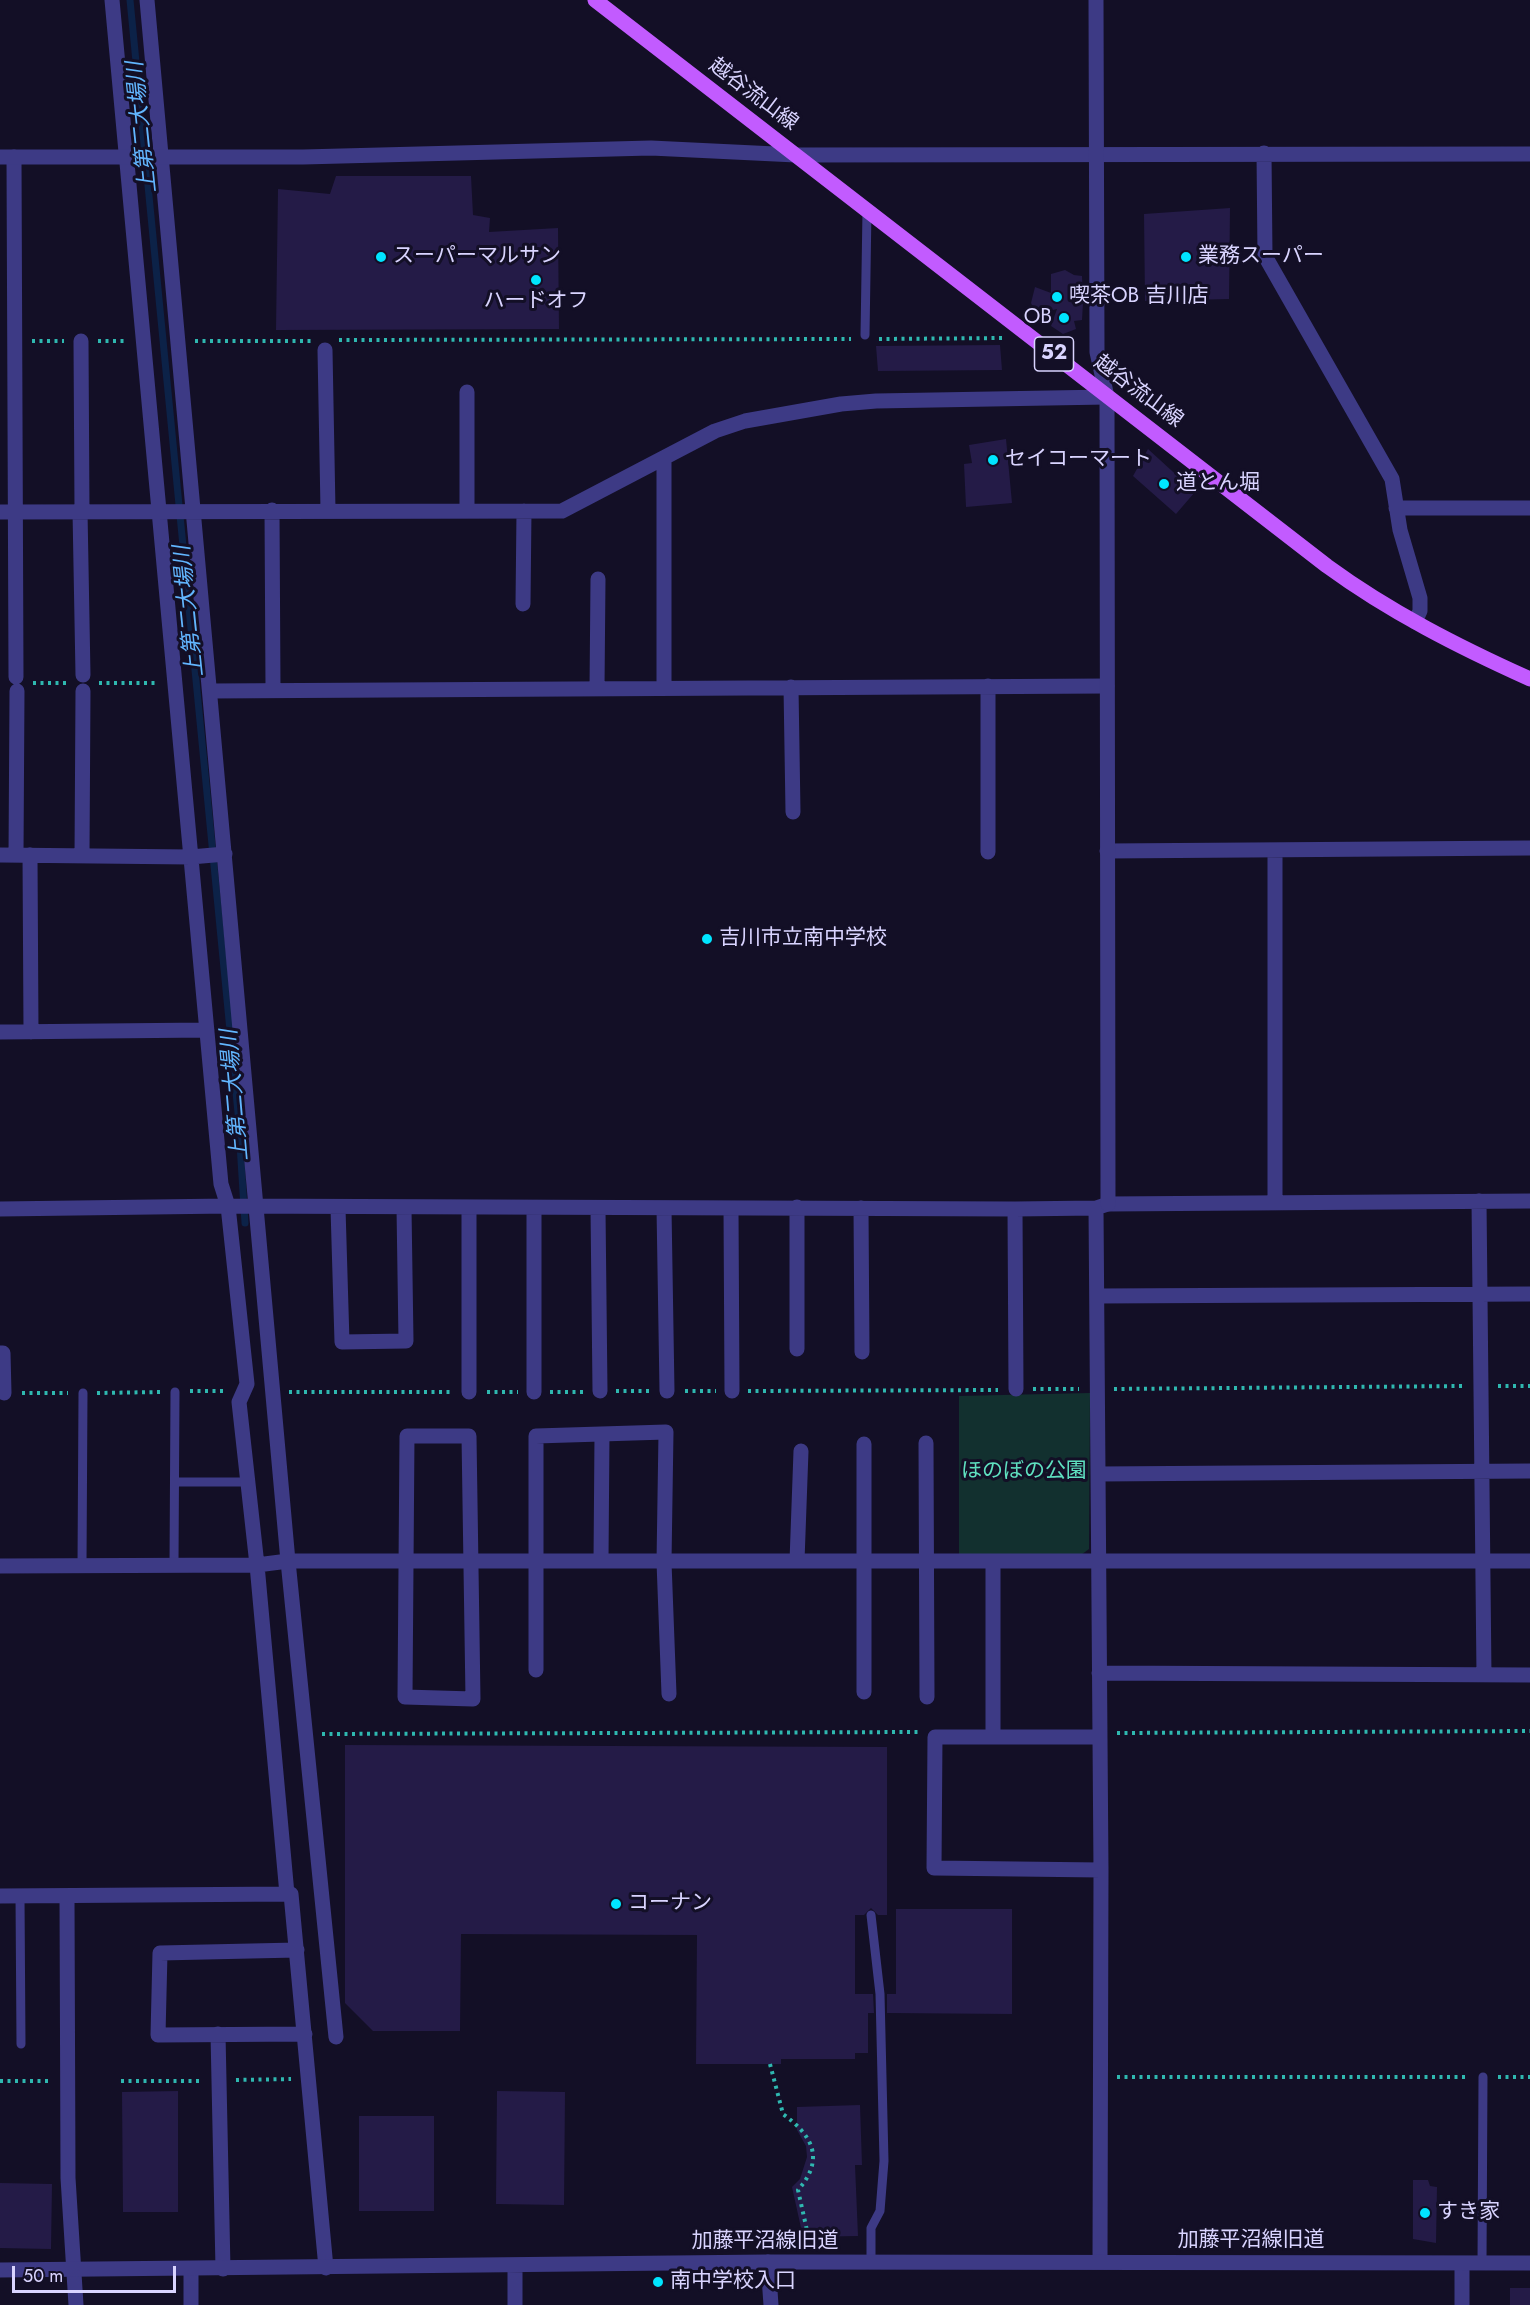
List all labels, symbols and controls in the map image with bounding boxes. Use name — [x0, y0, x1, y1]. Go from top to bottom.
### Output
street label: 越谷流山線 — [703, 53, 803, 137]
water label: 上第二大場川 — [123, 60, 163, 194]
place label: スーパーマルサン — [393, 244, 561, 270]
place label: 業務スーパー — [1198, 244, 1324, 270]
marker: スーパーマルサン — [374, 250, 388, 264]
marker: 業務スーパー — [1179, 250, 1193, 264]
marker: ハードオフ — [529, 273, 543, 287]
place label: 喫茶OB 吉川店 — [1069, 284, 1209, 310]
place label: ハードオフ — [484, 289, 588, 315]
marker: 喫茶OB 吉川店 — [1050, 290, 1064, 304]
place label: OB — [1024, 305, 1052, 331]
marker: OB — [1057, 311, 1071, 325]
road number: 52 — [1034, 337, 1074, 371]
street label: 越谷流山線 — [1088, 350, 1188, 434]
place label: セイコーマート — [1005, 447, 1152, 473]
marker: セイコーマート — [986, 453, 1000, 467]
place label: 道とん堀 — [1176, 471, 1260, 497]
marker: 道とん堀 — [1157, 477, 1171, 491]
water label: 上第二大場川 — [170, 544, 210, 678]
place label: 吉川市立南中学校 — [719, 926, 887, 952]
marker: 吉川市立南中学校 — [700, 932, 714, 946]
water label: 上第二大場川 — [217, 1028, 255, 1162]
park label: ほのぼの公園 — [961, 1459, 1087, 1485]
place label: コーナン — [628, 1891, 712, 1917]
marker: コーナン — [609, 1897, 623, 1911]
place label: すき家 — [1437, 2200, 1500, 2226]
marker: すき家 — [1418, 2206, 1432, 2220]
street label: 加藤平沼線旧道 — [1178, 2228, 1324, 2254]
street label: 加藤平沼線旧道 — [692, 2229, 838, 2255]
scale bar — [15, 2254, 178, 2292]
text: 50 m — [23, 2263, 63, 2289]
place label: 南中学校入口 — [670, 2269, 796, 2295]
marker: 南中学校入口 — [651, 2275, 665, 2289]

